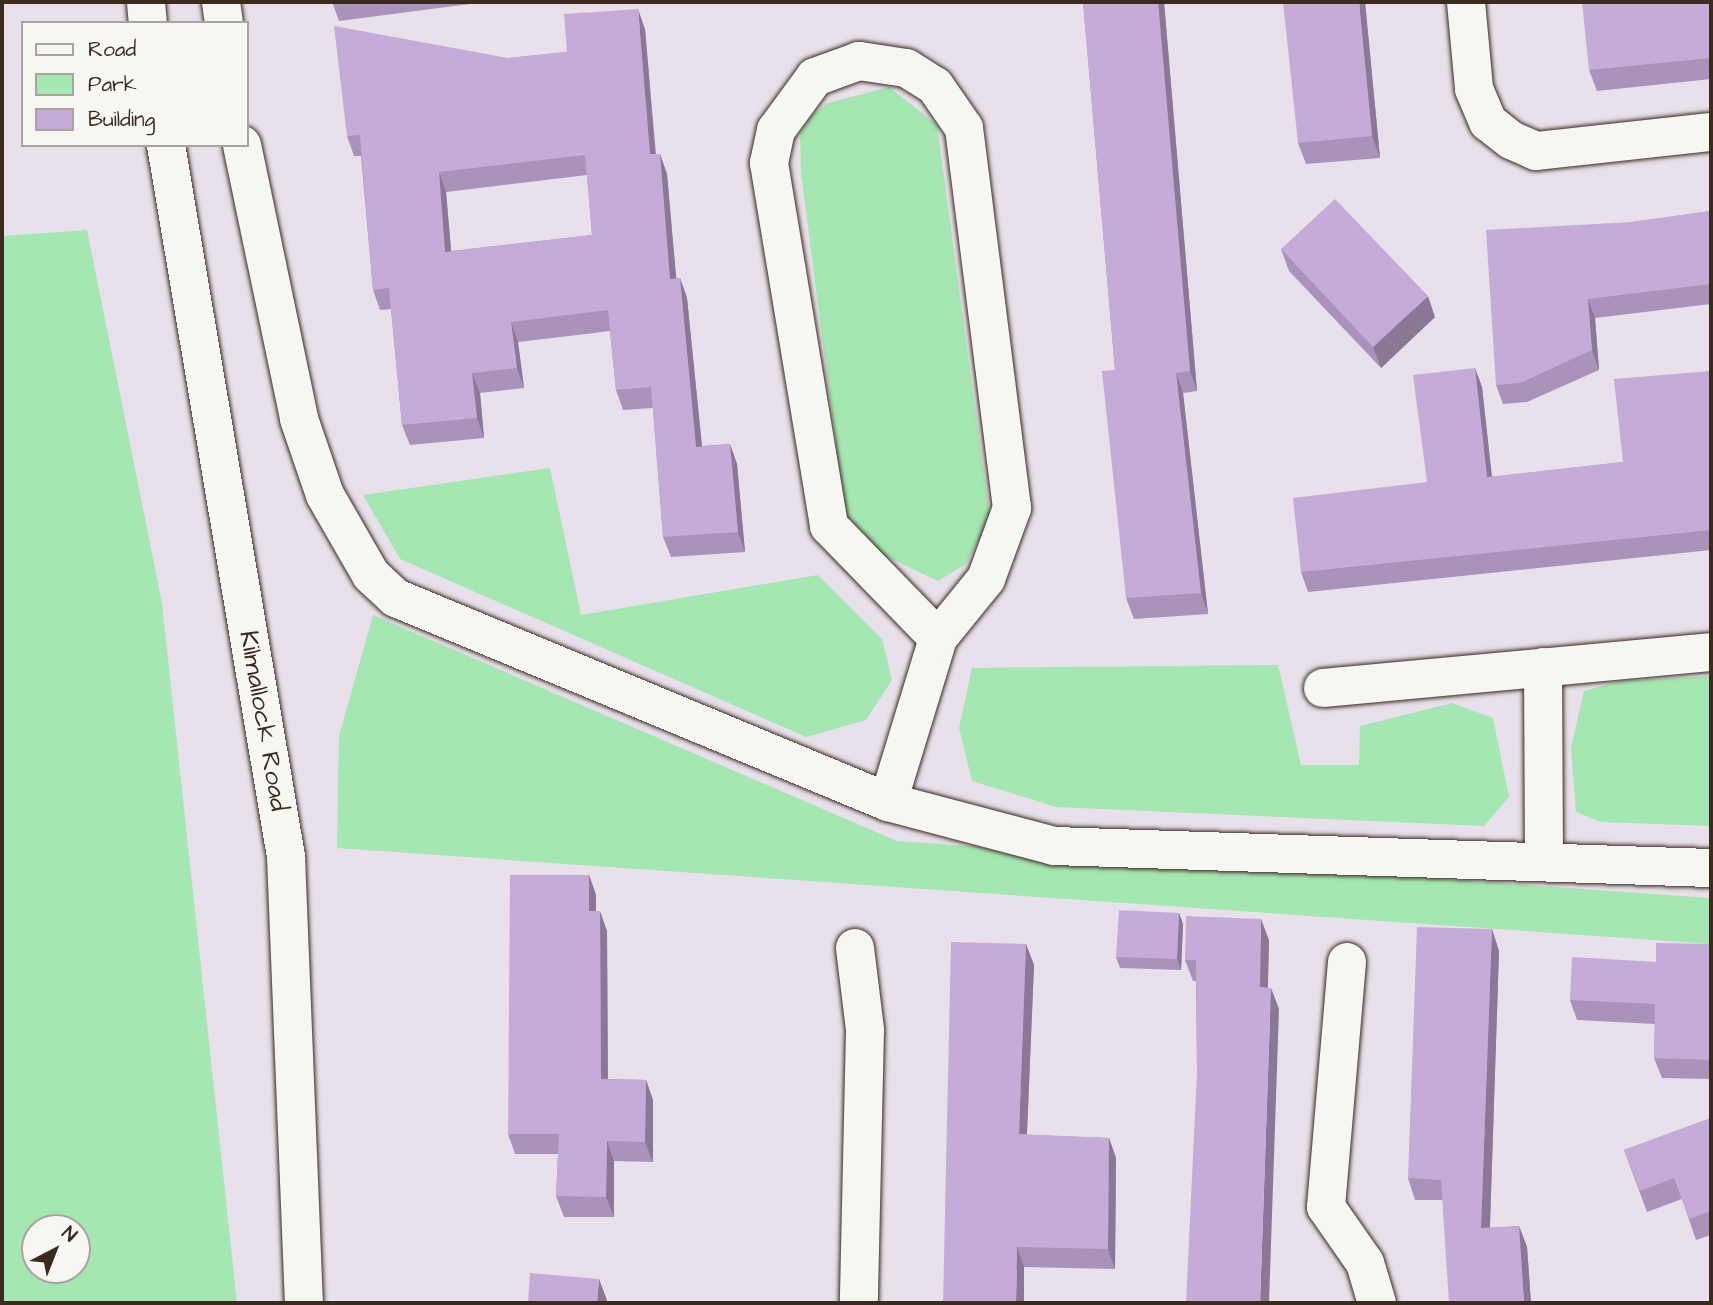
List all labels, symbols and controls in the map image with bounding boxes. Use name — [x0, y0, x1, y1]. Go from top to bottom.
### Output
legend — [21, 21, 248, 147]
text: Road — [88, 35, 136, 64]
text: Park — [88, 70, 137, 99]
text: Building — [88, 105, 155, 134]
street label: Kilmallock Road — [232, 628, 294, 814]
north arrow — [21, 1214, 91, 1284]
text: N — [56, 1220, 83, 1249]

